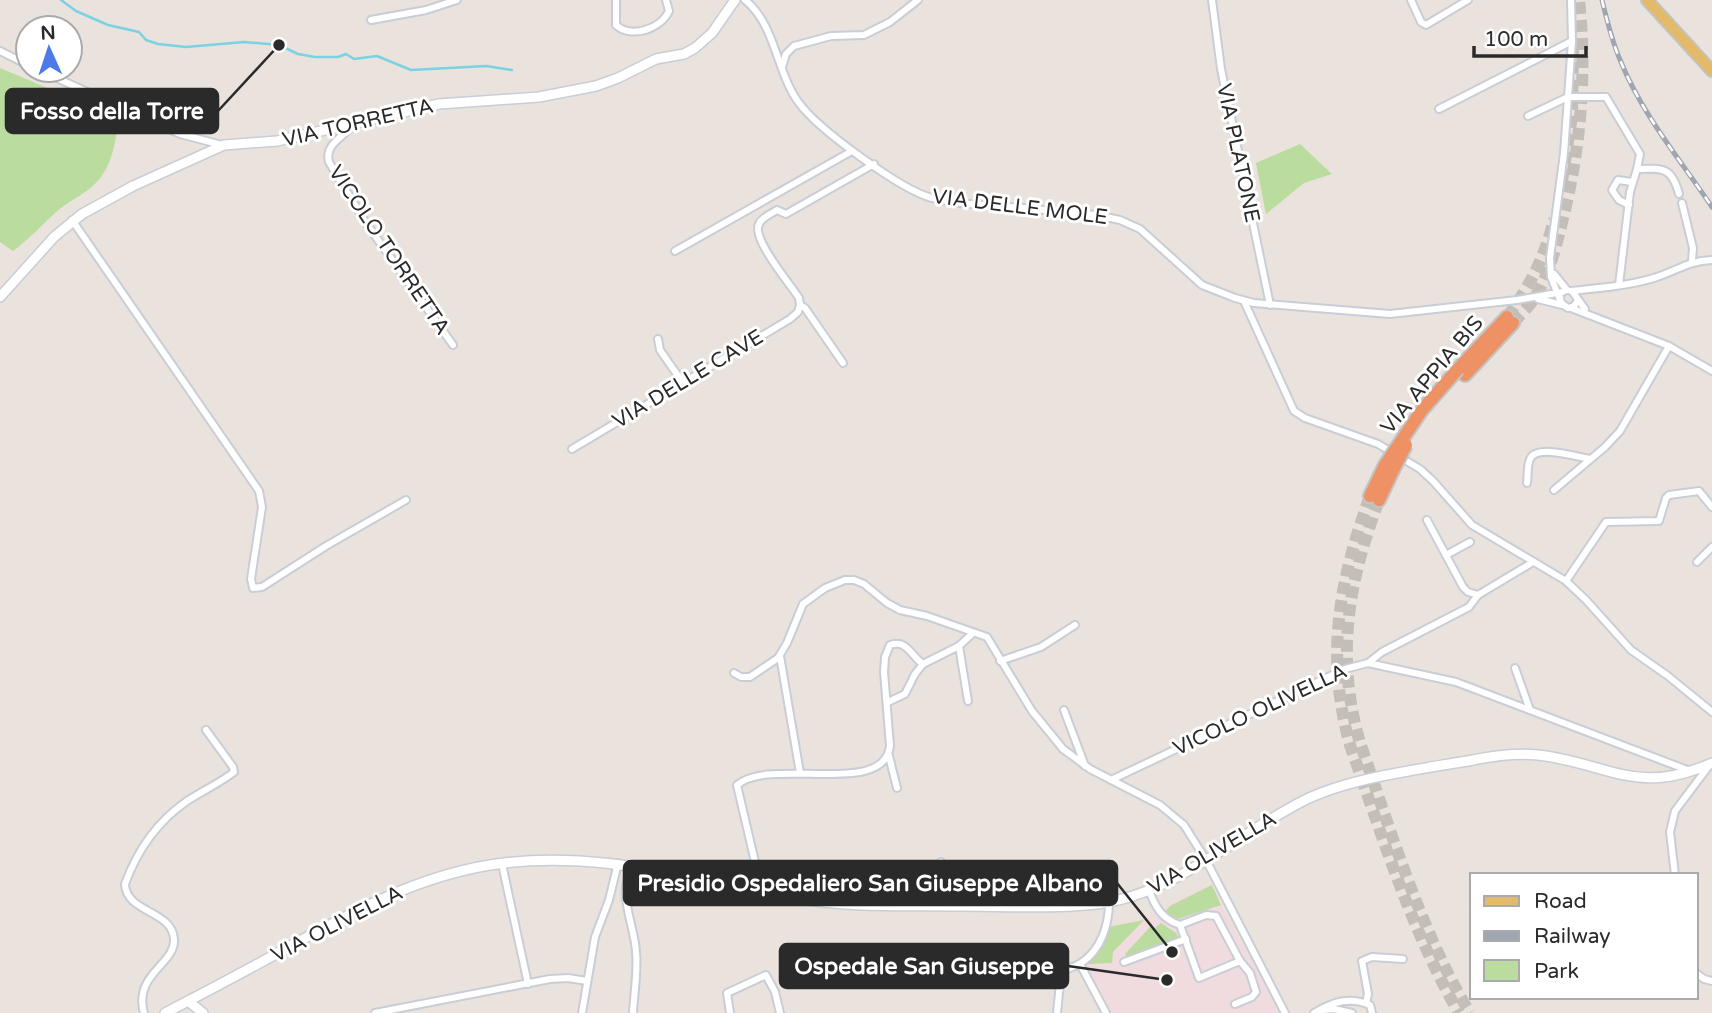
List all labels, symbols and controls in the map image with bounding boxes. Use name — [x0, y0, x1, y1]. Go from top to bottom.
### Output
north arrow — [14, 14, 84, 84]
scale bar — [1474, 14, 1586, 58]
text: N — [40, 22, 56, 44]
text: 100 m — [1484, 27, 1548, 52]
street label: VIA PLATONE — [1211, 81, 1265, 225]
callout: Fosso della Torre — [6, 89, 218, 133]
street label: VIA TORRETTA — [280, 93, 436, 153]
text: Fosso della Torre — [20, 98, 204, 126]
street label: VICOLO TORRETTA — [323, 161, 455, 339]
street label: VIA DELLE MOLE — [931, 184, 1109, 230]
street label: VIA APPIA BIS — [1375, 311, 1489, 439]
street label: VIA DELLE CAVE — [608, 324, 768, 434]
street label: VICOLO OLIVELLA — [1169, 659, 1351, 761]
street label: VIA OLIVELLA — [1143, 806, 1281, 900]
callout: Presidio Ospedaliero San Giuseppe Albano — [624, 861, 1117, 905]
text: Presidio Ospedaliero San Giuseppe Albano — [637, 870, 1103, 898]
legend — [1470, 873, 1698, 999]
street label: VIA OLIVELLA — [267, 880, 407, 968]
text: Road — [1534, 889, 1587, 914]
text: Railway — [1534, 924, 1611, 949]
callout: Ospedale San Giuseppe — [780, 944, 1068, 988]
text: Ospedale San Giuseppe — [794, 953, 1054, 981]
text: Park — [1534, 959, 1579, 984]

